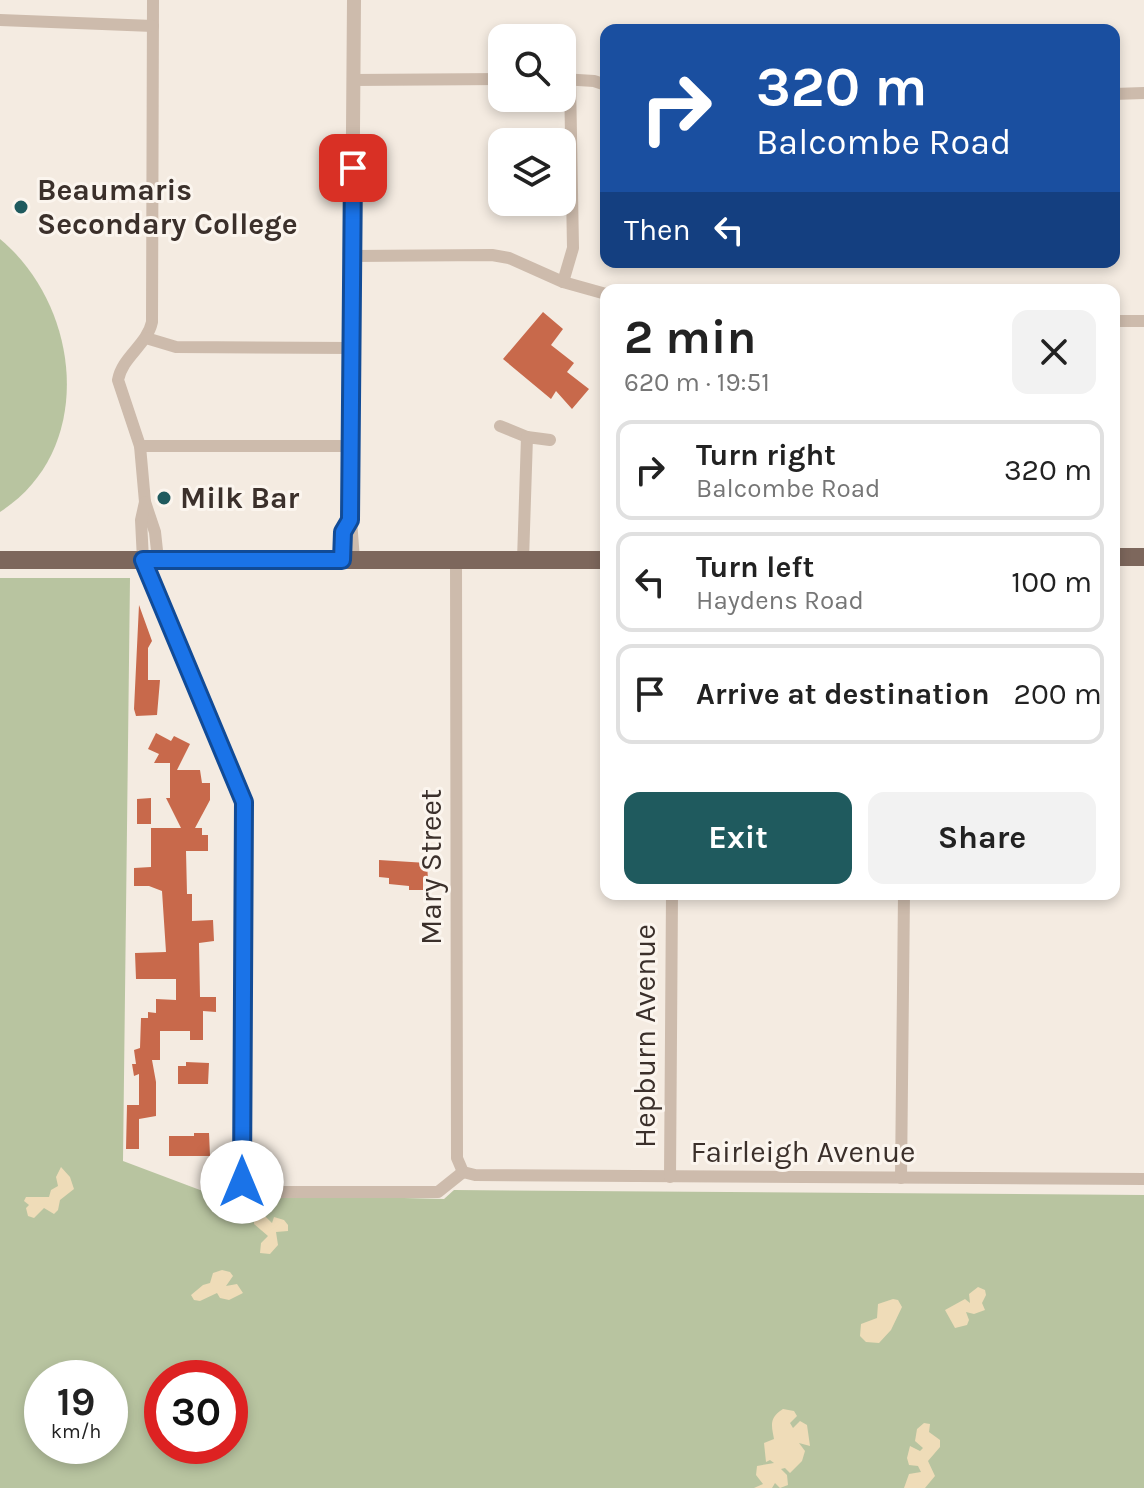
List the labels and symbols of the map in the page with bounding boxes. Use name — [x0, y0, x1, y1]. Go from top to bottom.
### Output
pin — [319, 134, 387, 202]
place label: Beaumaris Secondary College — [37, 172, 298, 242]
marker: Beaumaris Secondary College — [12, 198, 30, 216]
place label: Milk Bar — [180, 480, 300, 516]
marker: Milk Bar — [155, 489, 173, 507]
street label: Mary Street — [413, 789, 449, 945]
street label: Hepburn Avenue — [627, 924, 663, 1148]
street label: Fairleigh Avenue — [691, 1134, 915, 1170]
position arrow — [200, 1140, 284, 1224]
speed limit sign: 30 — [144, 1360, 248, 1464]

